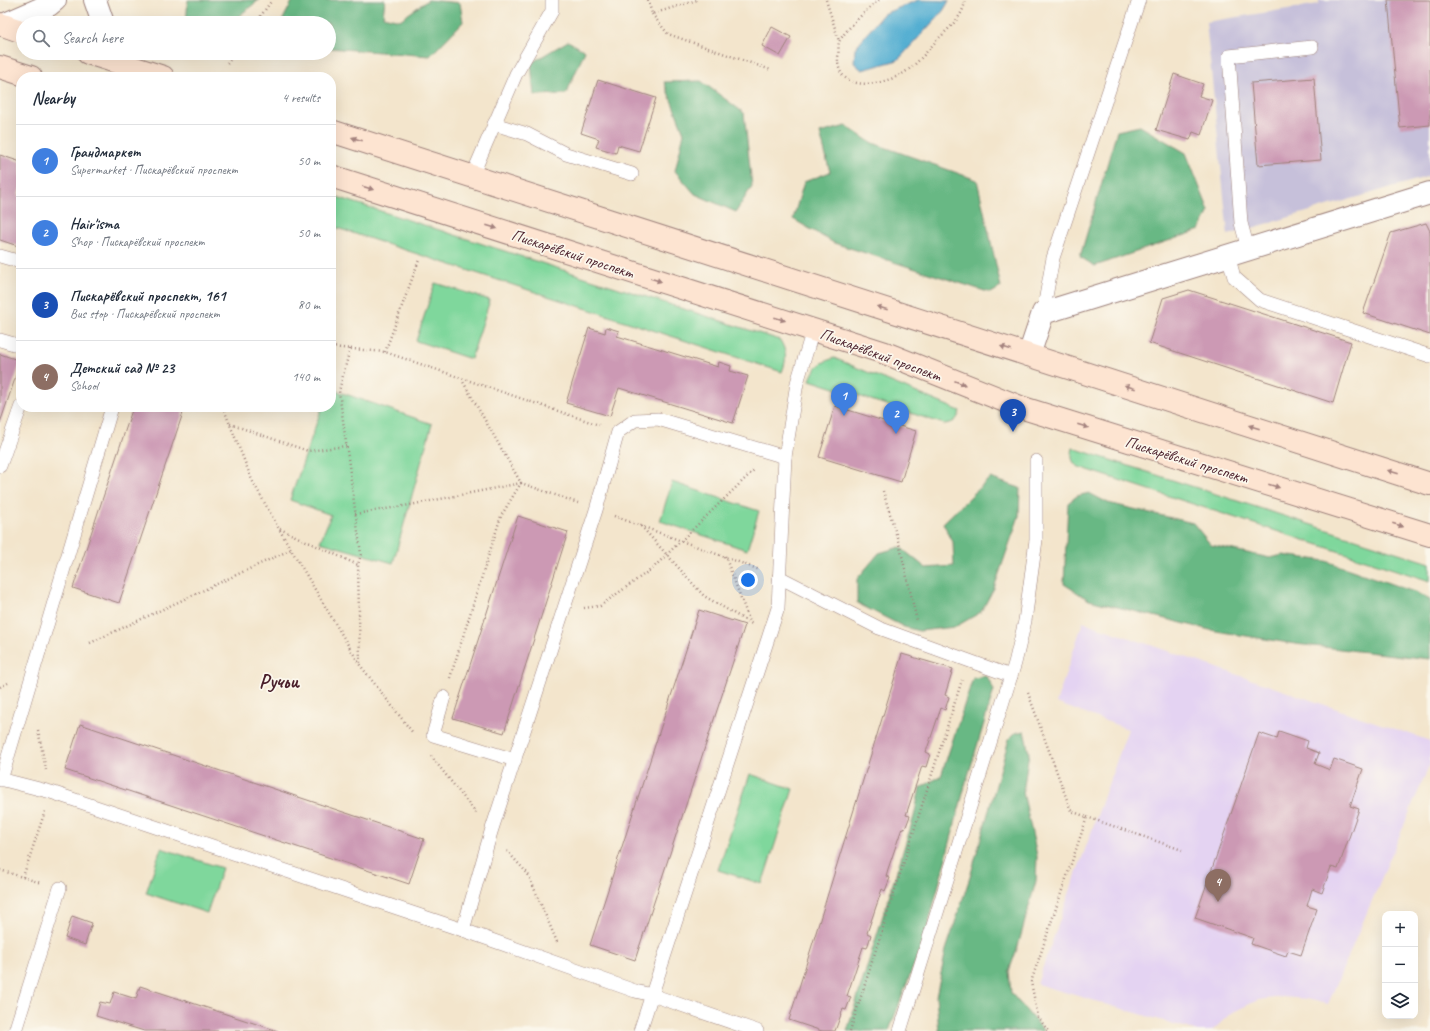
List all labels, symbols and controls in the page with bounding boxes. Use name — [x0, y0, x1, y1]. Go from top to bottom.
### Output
search box — [16, 16, 336, 60]
icon: search — [30, 27, 52, 49]
text: Search here — [62, 29, 123, 48]
text: Nearby — [32, 88, 75, 109]
text: 4 results — [282, 90, 320, 106]
one-way arrow — [351, 136, 363, 142]
text: Грандмаркет — [70, 143, 140, 162]
text: 1 — [42, 153, 48, 169]
text: 50 m — [298, 153, 320, 169]
text: Supermarket · Пискарёвский проспект — [70, 162, 238, 178]
one-way arrow — [362, 185, 374, 191]
text: Hair'isma — [70, 215, 119, 234]
one-way arrow — [486, 224, 498, 230]
text: 2 — [42, 225, 48, 241]
text: 50 m — [298, 225, 320, 241]
street label: Пискарёвский проспект — [509, 225, 637, 284]
text: Shop · Пискарёвский проспект — [70, 234, 205, 250]
one-way arrow — [650, 277, 662, 283]
text: Пискарёвский проспект, 161 — [70, 287, 225, 306]
text: 3 — [42, 297, 48, 313]
text: 80 m — [298, 297, 320, 313]
one-way arrow — [876, 305, 888, 311]
text: Bus stop · Пискарёвский проспект — [70, 306, 220, 322]
one-way arrow — [774, 317, 786, 323]
street label: Пискарёвский проспект — [817, 324, 945, 387]
one-way arrow — [1000, 345, 1012, 351]
text: Детский сад № 23 — [70, 359, 174, 378]
text: 4 — [42, 369, 48, 385]
text: 140 m — [292, 369, 320, 385]
text: School — [70, 378, 98, 394]
one-way arrow — [955, 380, 966, 386]
pin: 1 — [831, 383, 857, 416]
one-way arrow — [1123, 384, 1135, 390]
pin: 3 — [1000, 399, 1026, 432]
pin: 2 — [883, 401, 909, 434]
one-way arrow — [1077, 423, 1089, 429]
one-way arrow — [1247, 424, 1259, 430]
street label: Пискарёвский проспект — [1123, 432, 1252, 488]
one-way arrow — [1387, 469, 1399, 475]
one-way arrow — [1268, 483, 1280, 489]
one-way arrow — [1392, 522, 1404, 528]
your location — [738, 570, 758, 590]
district label: Ручьи — [259, 669, 300, 694]
pin: 4 — [1205, 869, 1231, 902]
map controls — [1382, 911, 1418, 1019]
button: + — [1382, 911, 1418, 947]
button: − — [1382, 947, 1418, 983]
button: layers — [1382, 983, 1418, 1019]

